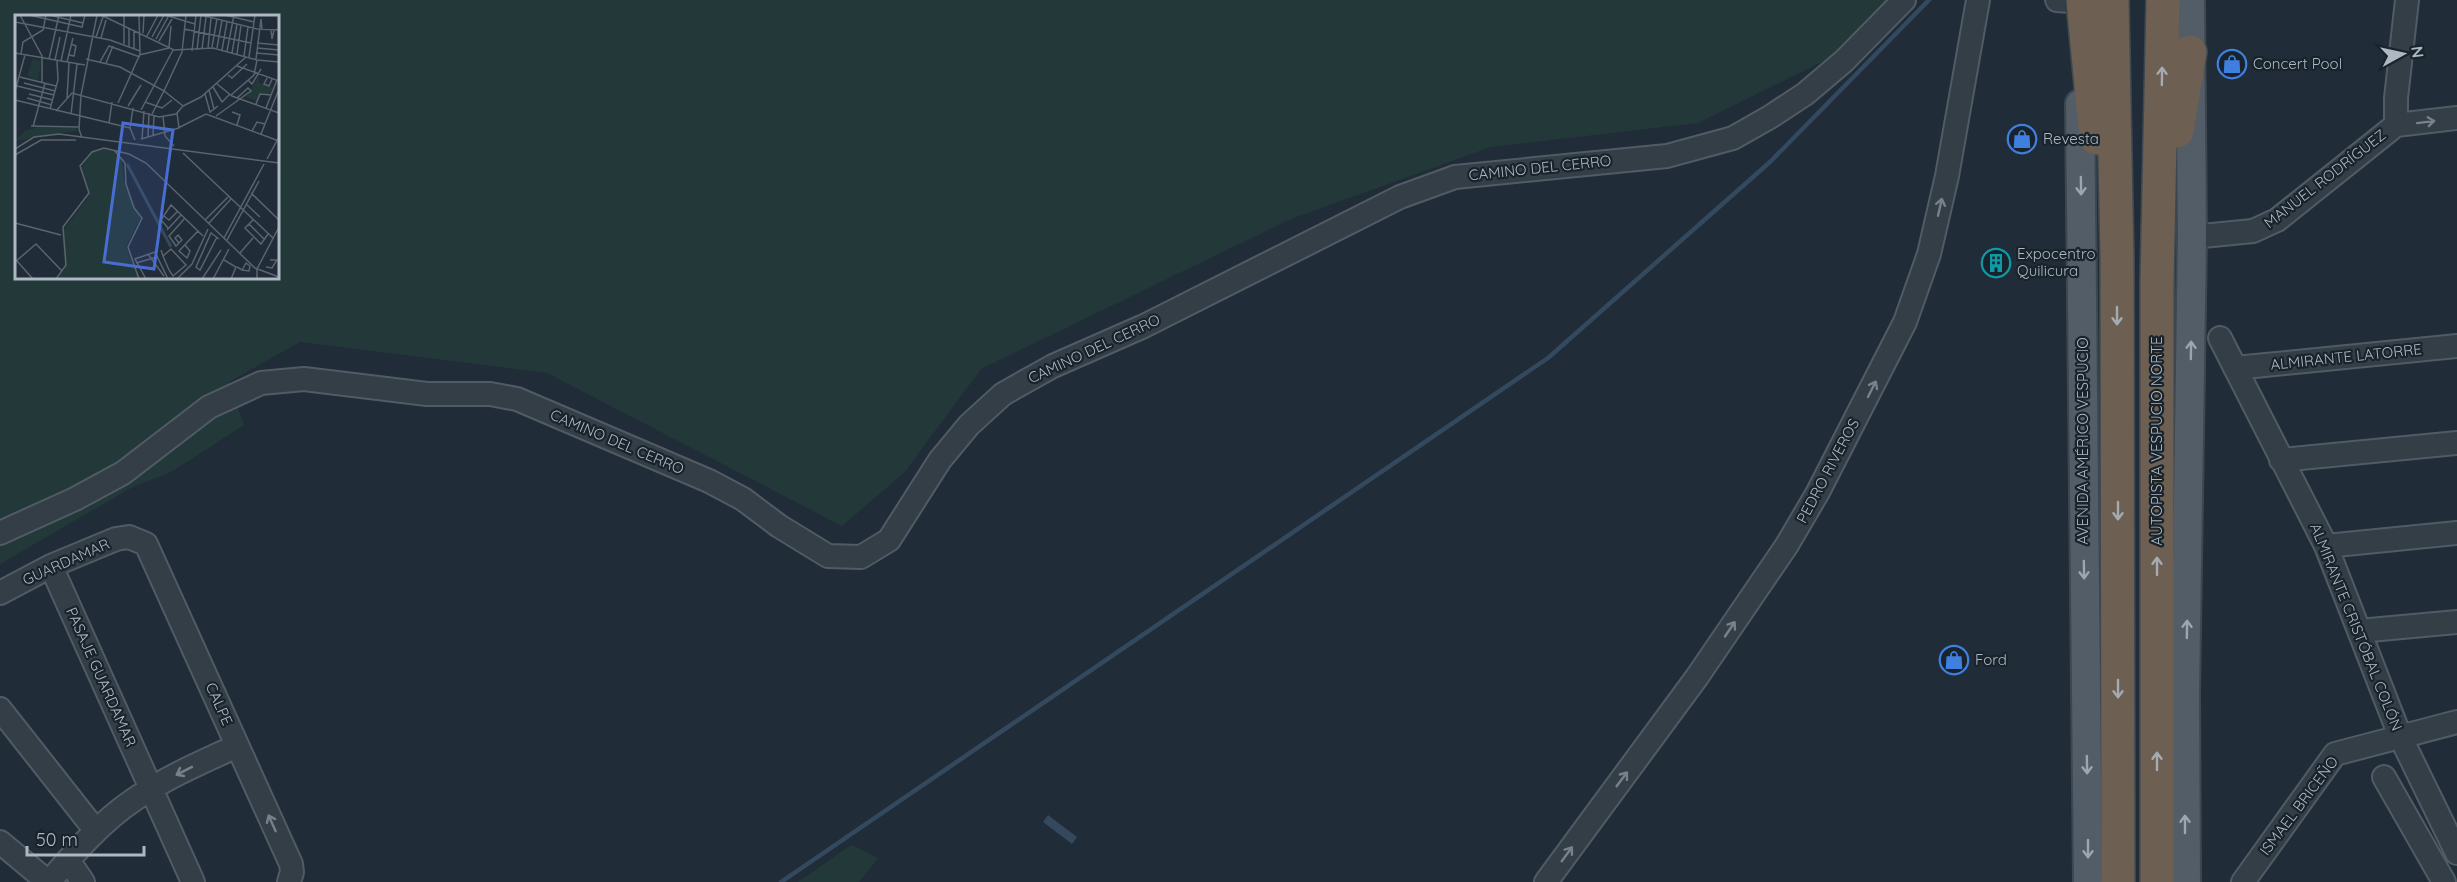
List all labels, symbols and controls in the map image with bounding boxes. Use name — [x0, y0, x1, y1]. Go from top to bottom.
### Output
inset map — [15, 15, 279, 279]
north arrow — [2373, 24, 2433, 84]
text: N — [2407, 45, 2429, 59]
shop icon: Concert Pool — [2216, 48, 2248, 80]
place label: Concert Pool — [2253, 54, 2342, 73]
one-way arrow — [2156, 67, 2167, 87]
one-way arrow — [2416, 116, 2436, 127]
shop icon: Revesta — [2006, 123, 2038, 155]
street label: MANUEL RODRÍGUEZ — [2260, 125, 2389, 232]
place label: Revesta — [2043, 129, 2099, 148]
street label: CAMINO DEL CERRO — [1468, 151, 1612, 184]
one-way arrow — [2075, 176, 2087, 196]
one-way arrow — [1935, 198, 1946, 217]
place label: Expocentro Quilicura — [2017, 244, 2095, 280]
building icon: Expocentro Quilicura — [1980, 247, 2012, 279]
one-way arrow — [2111, 305, 2123, 325]
street label: CAMINO DEL CERRO — [1025, 310, 1163, 387]
street label: AUTOPISTA VESPUCIO NORTE — [2147, 336, 2166, 546]
street label: AVENIDA AMÉRICO VESPUCIO — [2073, 337, 2092, 545]
street label: ALMIRANTE LATORRE — [2269, 339, 2423, 374]
one-way arrow — [2185, 341, 2197, 361]
one-way arrow — [1866, 380, 1878, 398]
street label: CAMINO DEL CERRO — [548, 405, 687, 478]
street label: PEDRO RIVEROS — [1792, 415, 1863, 526]
one-way arrow — [2112, 500, 2124, 520]
street label: ALMIRANTE CRISTÓBAL COLÓN — [2306, 520, 2407, 733]
street label: GUARDAMAR — [19, 534, 112, 589]
one-way arrow — [2151, 556, 2163, 576]
one-way arrow — [2078, 560, 2090, 580]
street label: PASAJE GUARDAMAR — [62, 604, 141, 749]
one-way arrow — [2181, 619, 2192, 639]
one-way arrow — [1724, 621, 1736, 638]
shop icon: Ford — [1938, 644, 1970, 676]
place label: Ford — [1975, 650, 2007, 669]
one-way arrow — [2112, 678, 2124, 698]
street label: CALPE — [202, 679, 237, 728]
one-way arrow — [2151, 751, 2162, 771]
street label: ISMAEL BRICEÑO — [2255, 752, 2342, 859]
one-way arrow — [2081, 755, 2093, 775]
one-way arrow — [176, 765, 194, 777]
one-way arrow — [1616, 772, 1628, 788]
one-way arrow — [266, 814, 277, 832]
one-way arrow — [2179, 814, 2191, 834]
scale bar — [27, 819, 144, 857]
text: 50 m — [36, 828, 78, 851]
one-way arrow — [2082, 838, 2094, 858]
one-way arrow — [1560, 847, 1573, 863]

